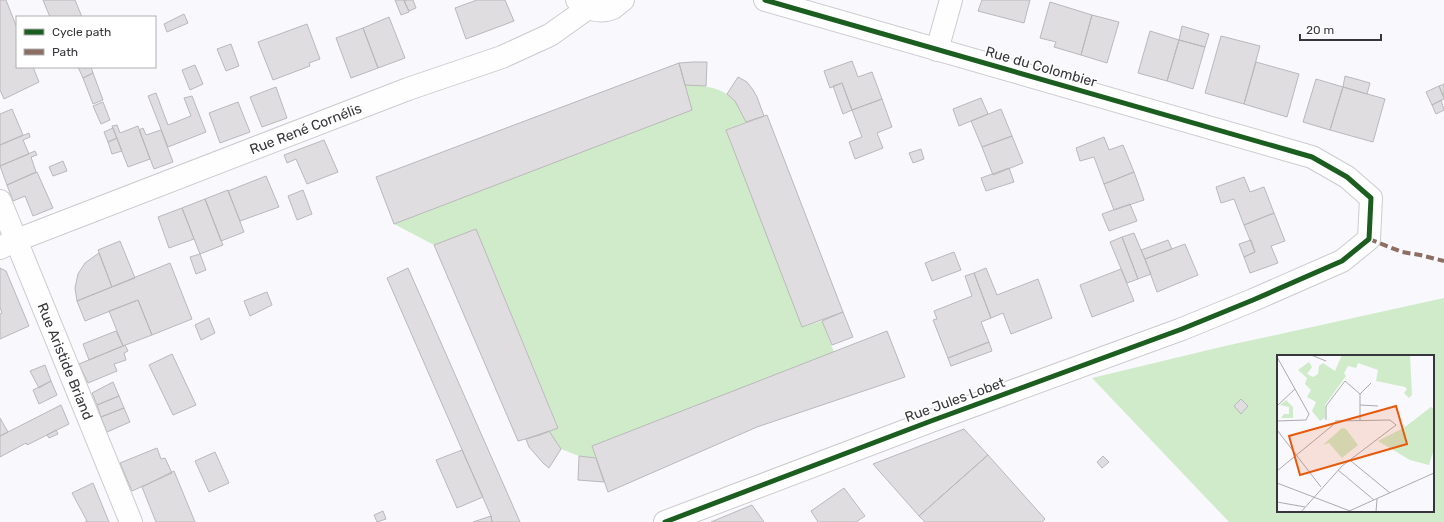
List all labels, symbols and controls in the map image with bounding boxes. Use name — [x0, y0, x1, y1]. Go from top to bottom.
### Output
legend — [16, 16, 156, 68]
scale bar — [1300, 16, 1381, 42]
text: 20 m — [1306, 23, 1334, 37]
text: Cycle path — [52, 25, 111, 39]
street label: Rue du Colombier — [983, 43, 1099, 91]
text: Path — [52, 45, 78, 59]
street label: Rue René Cornélis — [247, 99, 364, 158]
street label: Rue Aristide Briand — [34, 300, 97, 422]
inset map — [1277, 355, 1434, 512]
street label: Rue Jules Lobet — [903, 374, 1008, 426]

